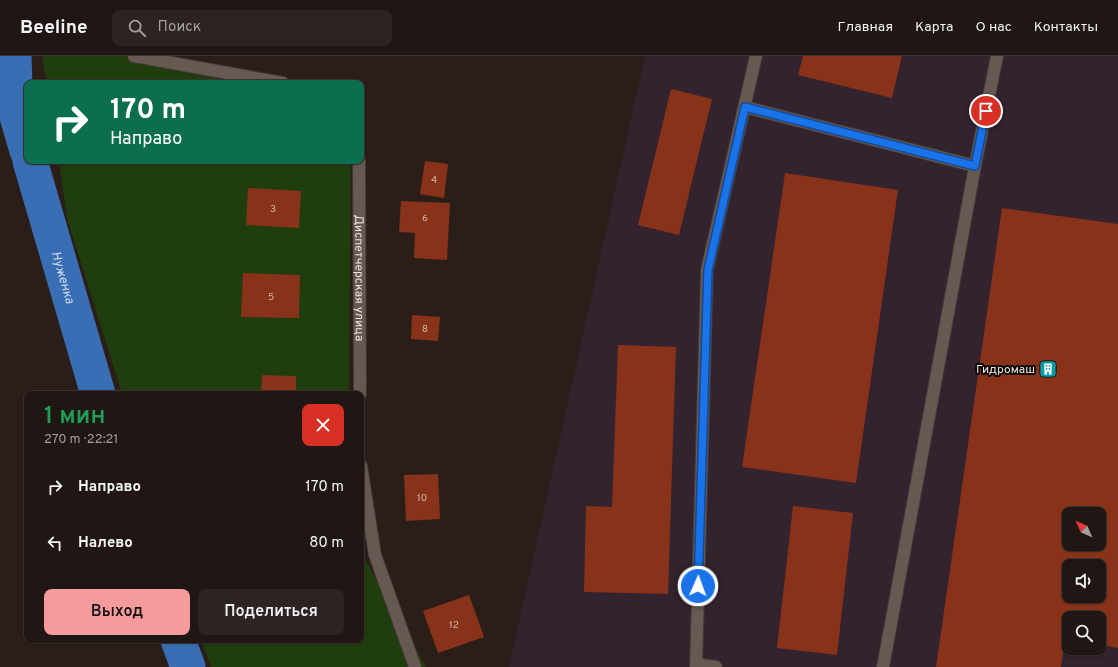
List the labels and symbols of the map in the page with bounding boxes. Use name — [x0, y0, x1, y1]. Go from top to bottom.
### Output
pin — [969, 94, 1003, 128]
house number: 4 — [431, 174, 437, 187]
house number: 3 — [270, 203, 276, 216]
house number: 6 — [422, 212, 428, 225]
street label: Диспетчерская улица — [350, 215, 367, 341]
water label: Нуженка — [47, 250, 77, 306]
house number: 5 — [268, 291, 274, 304]
house number: 8 — [422, 323, 428, 336]
building icon: Гидромаш — [1038, 359, 1058, 379]
place label: Гидромаш — [976, 362, 1035, 378]
house number: 10 — [417, 492, 427, 505]
north arrow — [1062, 507, 1106, 551]
position arrow — [677, 565, 719, 607]
house number: 12 — [449, 619, 459, 632]

